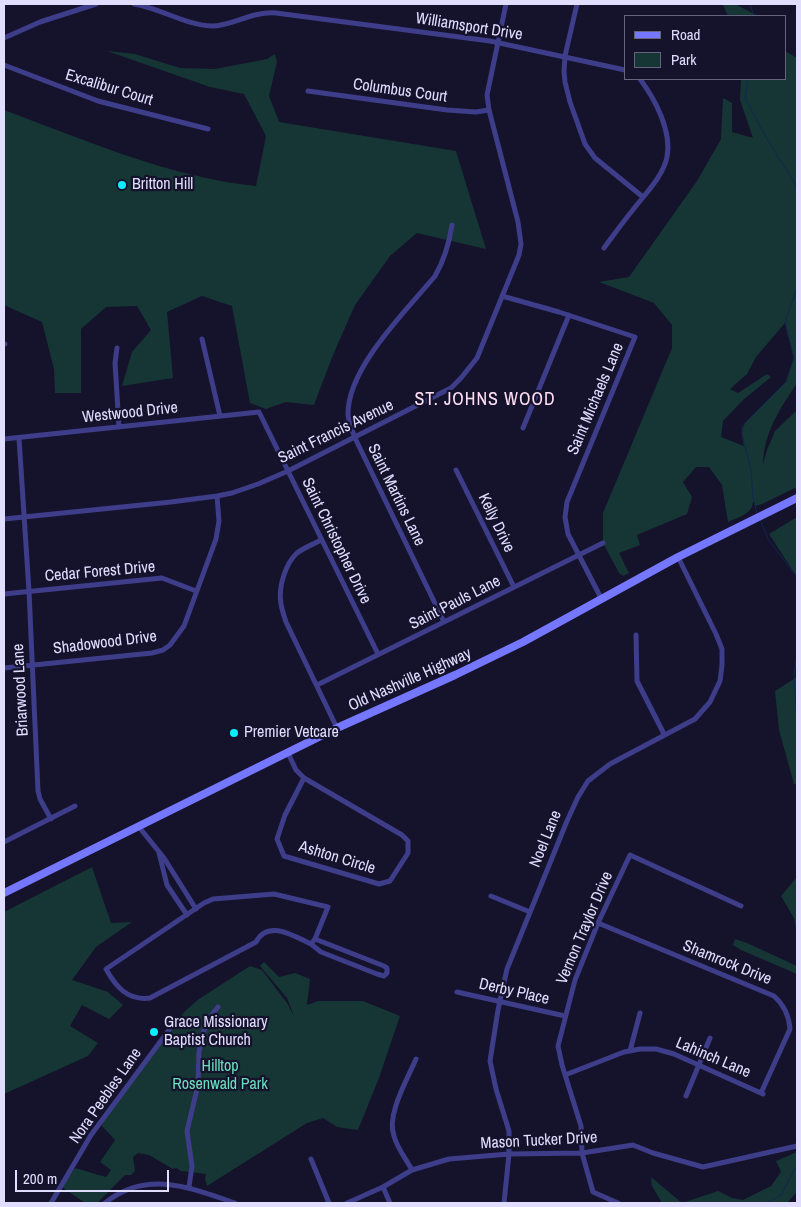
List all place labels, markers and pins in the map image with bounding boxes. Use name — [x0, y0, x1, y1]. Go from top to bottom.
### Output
place label: Britton Hill — [132, 175, 193, 195]
marker: Britton Hill — [116, 179, 128, 191]
place label: Premier Vetcare — [244, 723, 339, 743]
marker: Premier Vetcare — [228, 727, 240, 739]
place label: Grace Missionary Baptist Church — [164, 1013, 268, 1051]
marker: Grace Missionary Baptist Church — [148, 1026, 160, 1038]

